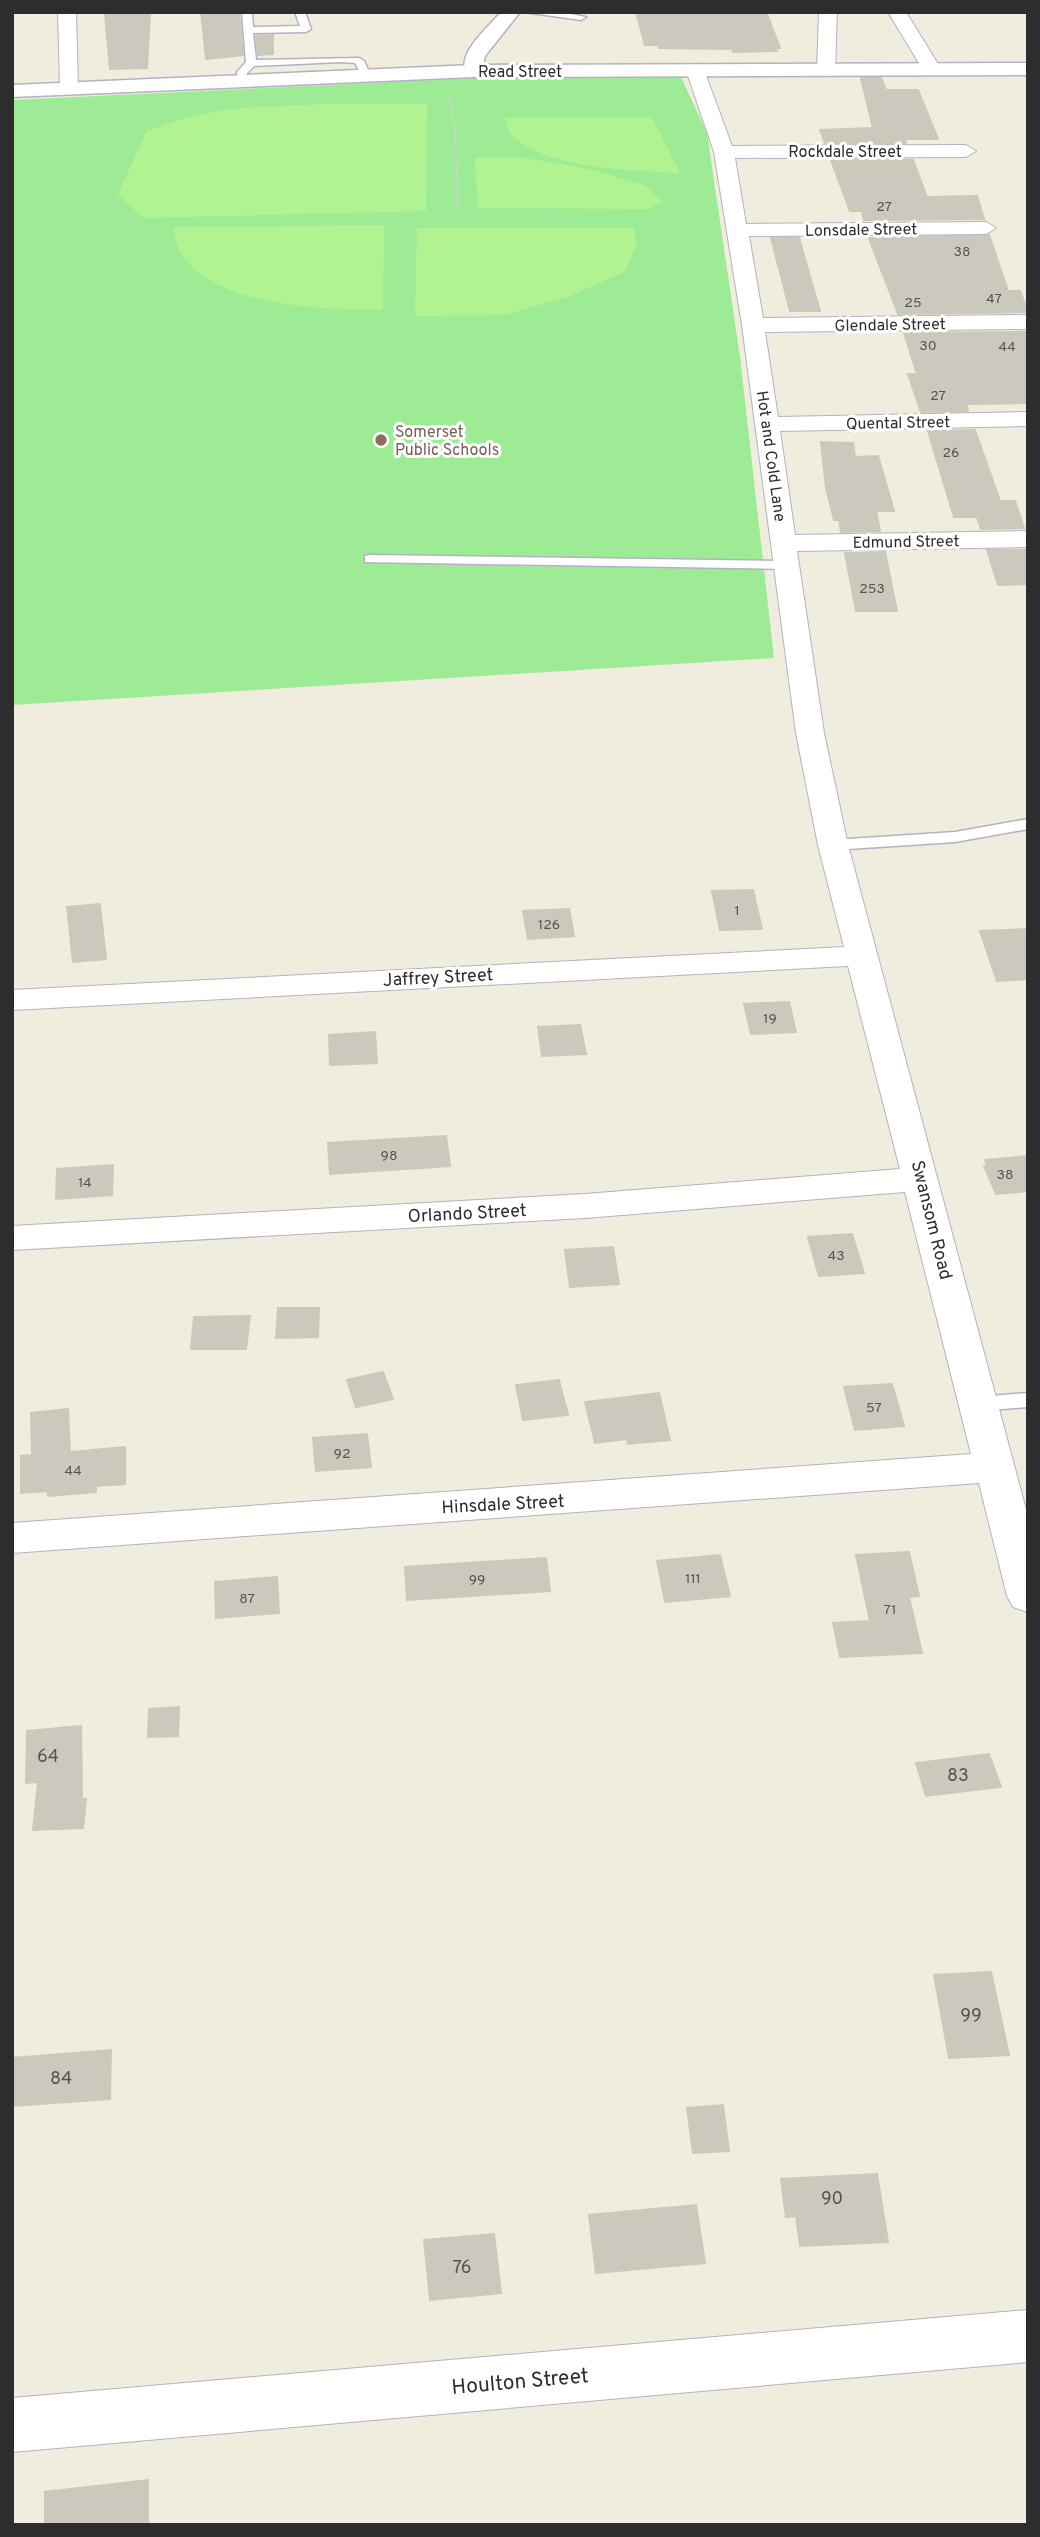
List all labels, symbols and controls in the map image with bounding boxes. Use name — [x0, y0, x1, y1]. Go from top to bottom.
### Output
street label: Read Street — [478, 63, 562, 83]
street label: Rockdale Street — [788, 143, 902, 163]
house number: 27 — [876, 199, 892, 216]
street label: Lonsdale Street — [805, 220, 917, 242]
house number: 38 — [954, 244, 970, 261]
house number: 47 — [986, 291, 1002, 308]
house number: 25 — [904, 295, 922, 312]
street label: Glendale Street — [834, 315, 946, 337]
house number: 30 — [919, 338, 937, 355]
house number: 44 — [998, 339, 1016, 356]
house number: 27 — [930, 388, 946, 405]
street label: Hot and Cold Lane — [751, 389, 789, 523]
street label: Quental Street — [846, 413, 950, 435]
place label: Somerset Public Schools — [395, 423, 499, 461]
marker: Somerset Public Schools — [373, 432, 389, 448]
house number: 26 — [943, 445, 959, 462]
street label: Edmund Street — [852, 532, 960, 554]
house number: 253 — [859, 581, 885, 598]
house number: 1 — [734, 903, 740, 920]
house number: 126 — [538, 917, 560, 934]
street label: Jaffrey Street — [382, 964, 494, 993]
house number: 19 — [763, 1011, 777, 1028]
house number: 98 — [381, 1148, 397, 1165]
street label: Swansom Road — [905, 1158, 956, 1282]
house number: 38 — [997, 1167, 1013, 1184]
house number: 14 — [78, 1175, 92, 1192]
street label: Orlando Street — [407, 1200, 527, 1229]
house number: 43 — [827, 1248, 845, 1265]
house number: 57 — [866, 1400, 882, 1417]
house number: 92 — [334, 1446, 350, 1463]
house number: 44 — [64, 1463, 82, 1480]
street label: Hinsdale Street — [441, 1491, 565, 1520]
house number: 111 — [685, 1571, 701, 1588]
house number: 99 — [469, 1572, 485, 1589]
house number: 87 — [239, 1591, 255, 1608]
house number: 71 — [884, 1602, 896, 1619]
house number: 64 — [37, 1746, 59, 1769]
house number: 83 — [947, 1765, 969, 1788]
house number: 99 — [960, 2005, 982, 2028]
house number: 84 — [50, 2068, 72, 2091]
house number: 90 — [821, 2188, 843, 2211]
house number: 76 — [452, 2257, 472, 2280]
street label: Houlton Street — [450, 2363, 590, 2402]

